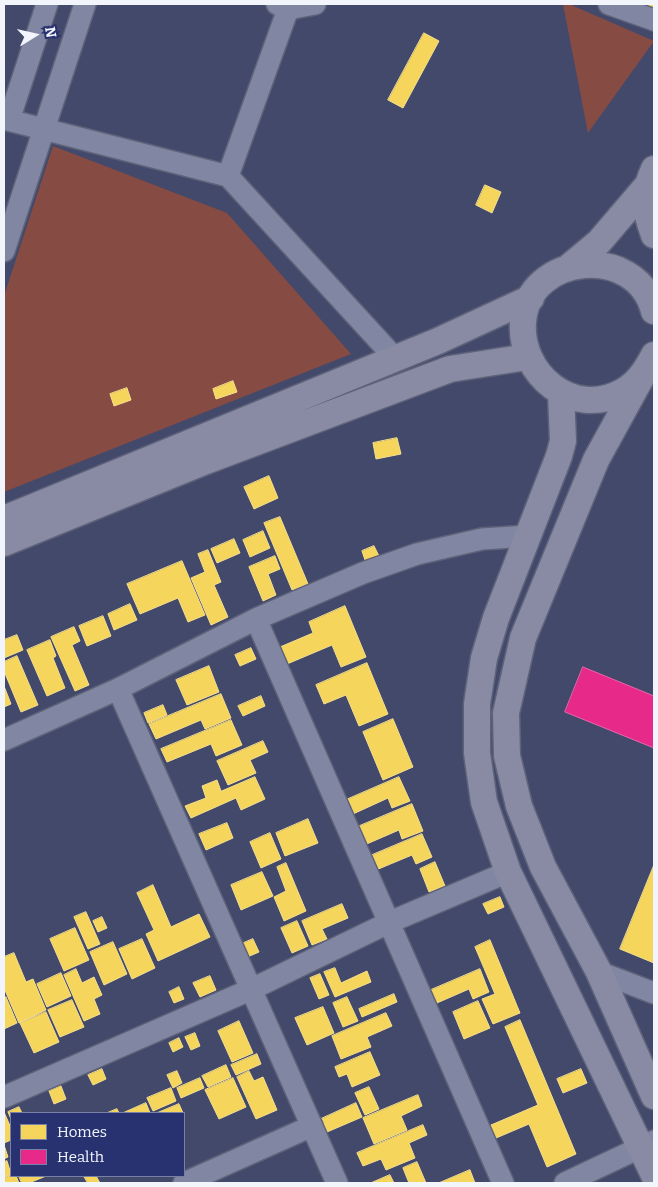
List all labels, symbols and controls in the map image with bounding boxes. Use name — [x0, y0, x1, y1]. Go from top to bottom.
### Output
north arrow — [10, 10, 60, 60]
text: N — [41, 26, 60, 39]
legend — [10, 1112, 185, 1177]
text: Homes — [57, 1123, 107, 1141]
text: Health — [57, 1148, 104, 1166]

